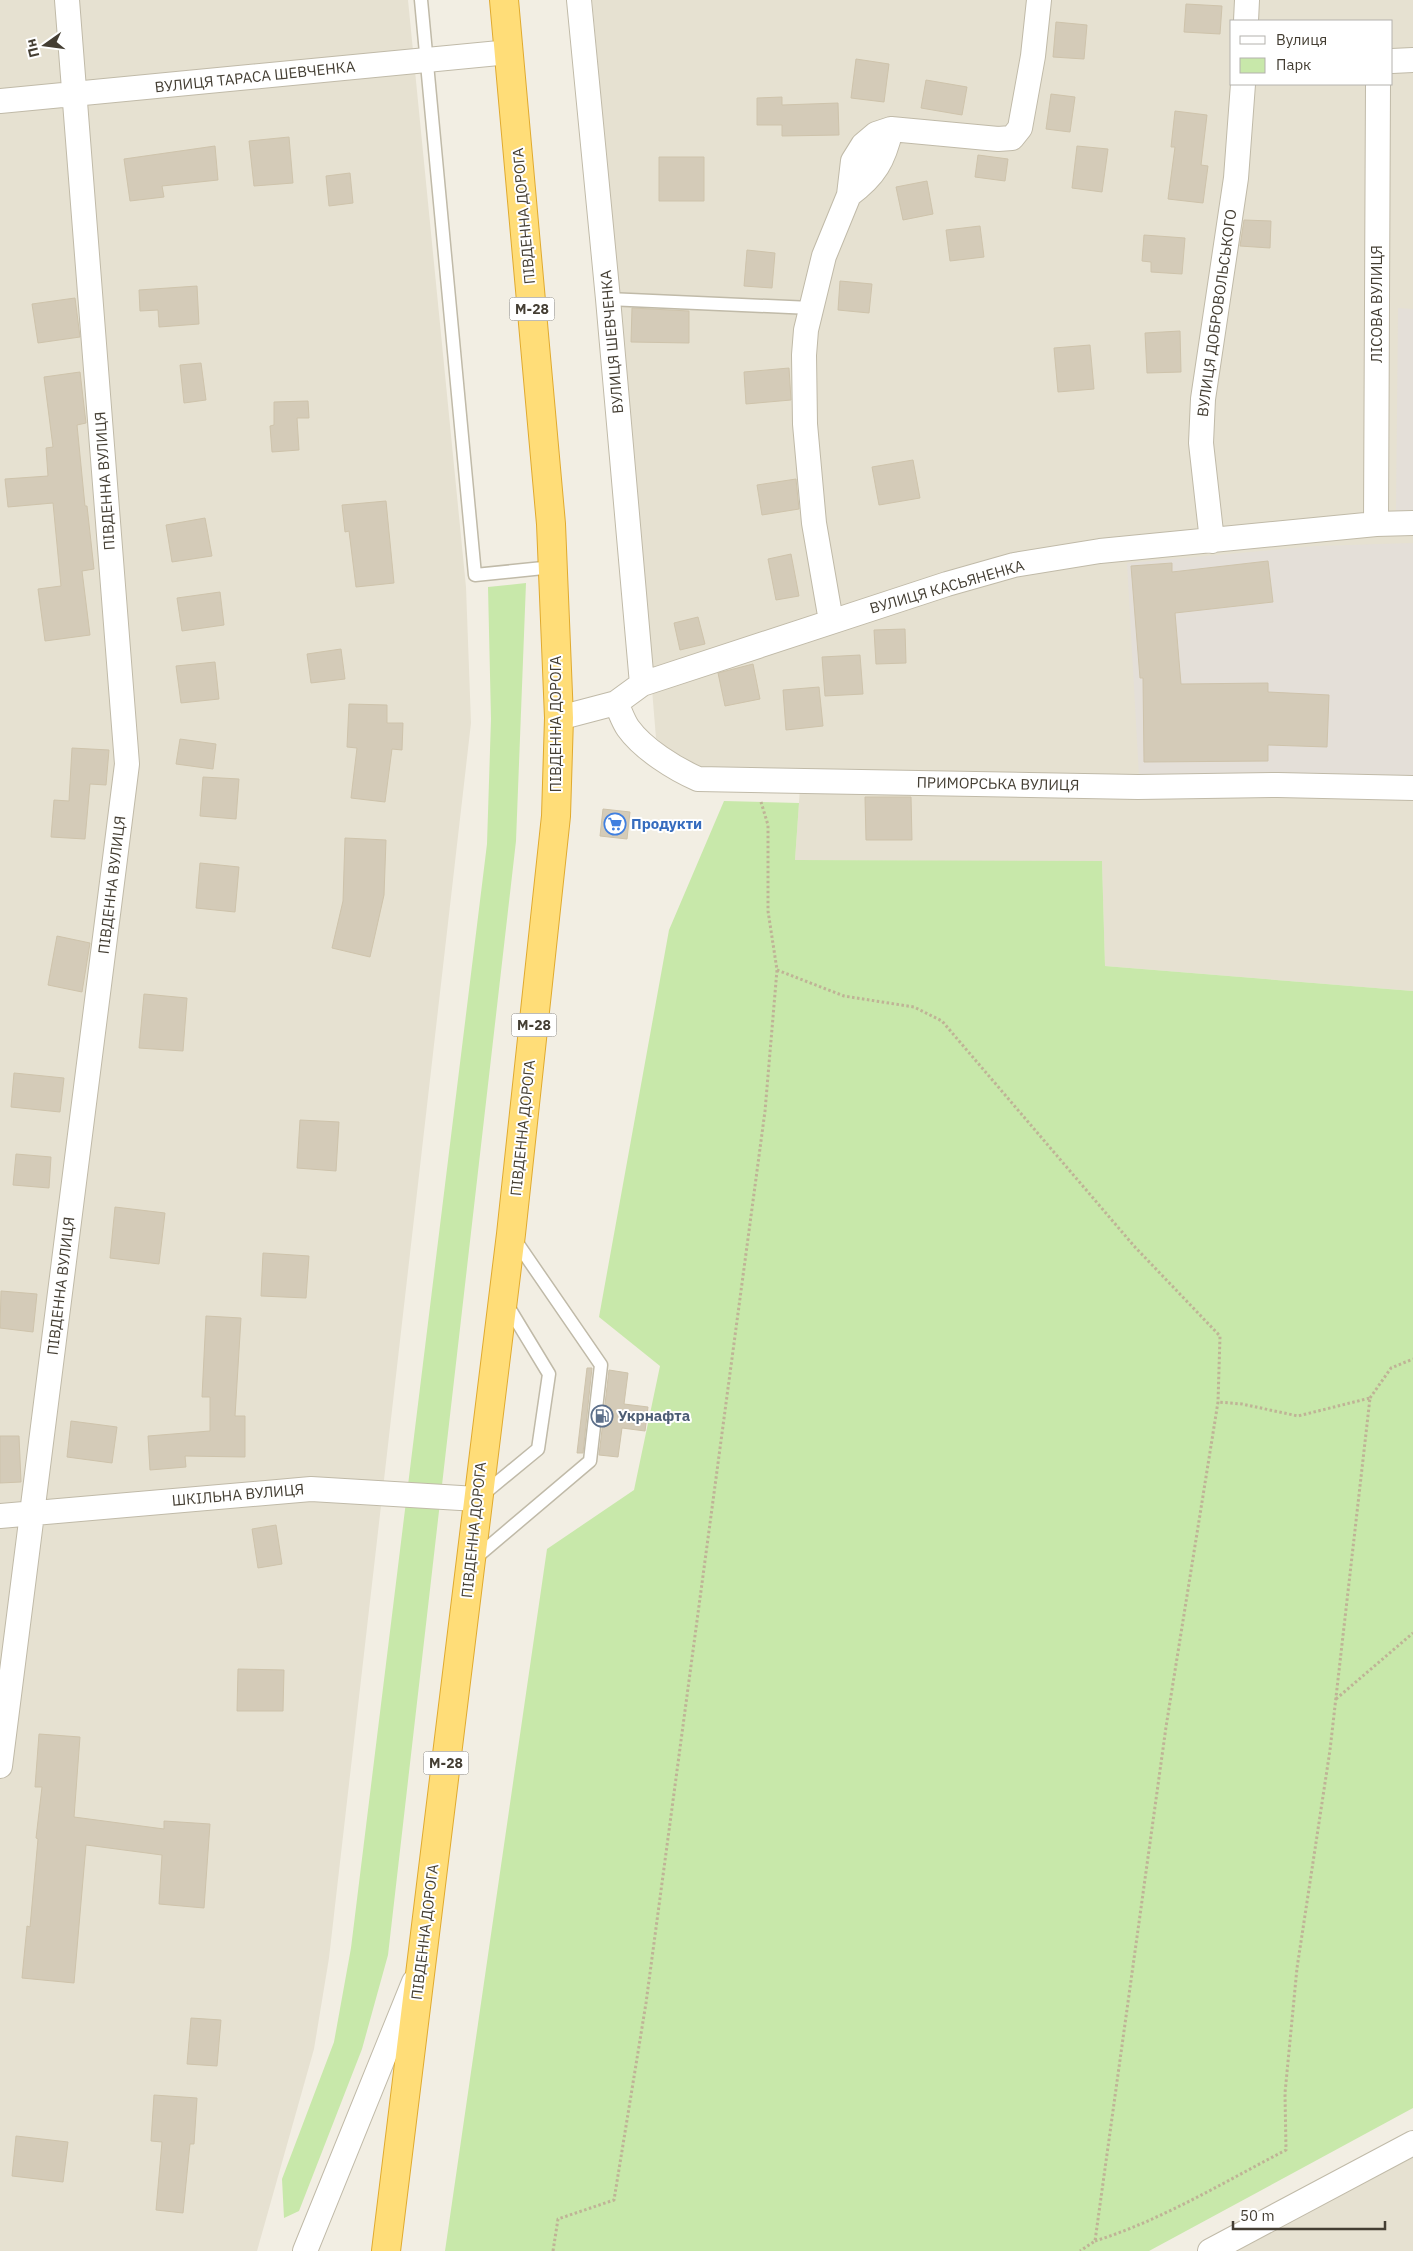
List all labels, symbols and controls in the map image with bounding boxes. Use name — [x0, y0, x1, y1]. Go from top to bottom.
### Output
north arrow — [20, 20, 70, 70]
legend — [1230, 20, 1393, 85]
text: Вулиця — [1276, 30, 1327, 49]
text: Пн — [21, 37, 43, 59]
text: Парк — [1276, 55, 1311, 74]
street label: ВУЛИЦЯ ТАРАСА ШЕВЧЕНКА — [154, 56, 357, 96]
street label: ПІВДЕННА ДОРОГА — [508, 147, 539, 285]
street label: ВУЛИЦЯ ДОБРОВОЛЬСЬКОГО — [1193, 208, 1240, 418]
street label: ЛІСОВА ВУЛИЦЯ — [1367, 245, 1386, 363]
street label: ВУЛИЦЯ ШЕВЧЕНКА — [596, 269, 627, 415]
road number: М-28 — [510, 298, 554, 320]
street label: ПІВДЕННА ВУЛИЦЯ — [90, 411, 119, 551]
street label: ВУЛИЦЯ КАСЬЯНЕНКА — [867, 555, 1027, 618]
street label: ПІВДЕННА ДОРОГА — [546, 655, 565, 792]
street label: ПРИМОРСЬКА ВУЛИЦЯ — [916, 773, 1080, 794]
supermarket icon: Продукти — [603, 812, 627, 836]
place label: Продукти — [631, 814, 702, 833]
street label: ПІВДЕННА ВУЛИЦЯ — [94, 815, 129, 955]
road number: М-28 — [512, 1014, 556, 1036]
street label: ПІВДЕННА ДОРОГА — [506, 1059, 539, 1197]
street label: ПІВДЕННА ВУЛИЦЯ — [43, 1216, 78, 1356]
fuel station icon: Укрнафта — [590, 1404, 614, 1428]
place label: Укрнафта — [618, 1406, 691, 1425]
street label: ПІВДЕННА ДОРОГА — [457, 1461, 490, 1599]
street label: ШКІЛЬНА ВУЛИЦЯ — [171, 1479, 305, 1510]
road number: М-28 — [424, 1752, 468, 1775]
street label: ПІВДЕННА ДОРОГА — [407, 1862, 442, 2001]
scale bar — [1233, 2198, 1386, 2230]
text: 50 m — [1240, 2206, 1275, 2225]

